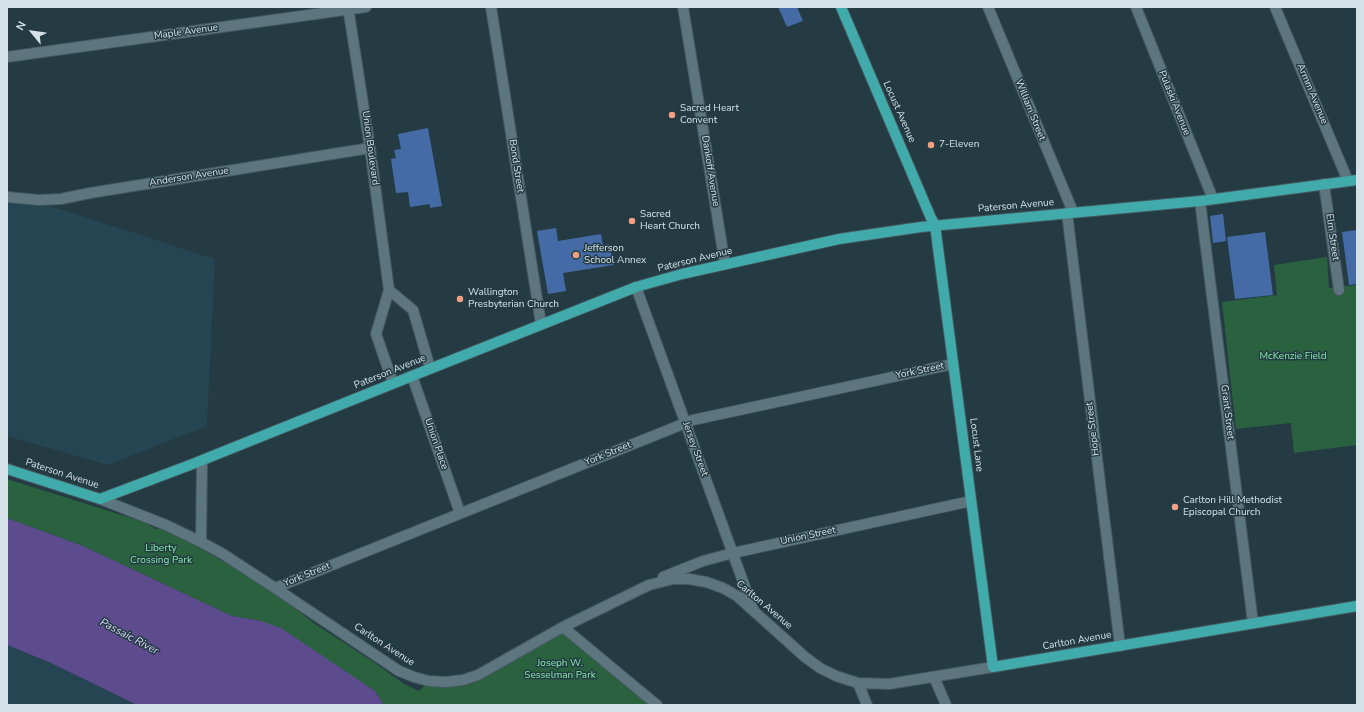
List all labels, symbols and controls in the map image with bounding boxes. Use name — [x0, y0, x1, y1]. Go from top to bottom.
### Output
north arrow — [12, 12, 52, 52]
text: N — [13, 19, 30, 33]
street label: Maple Avenue — [153, 22, 219, 42]
street label: Armm Avenue — [1294, 62, 1330, 126]
street label: Pulaski Avenue — [1156, 69, 1192, 137]
street label: William Street — [1012, 77, 1048, 143]
street label: Locust Avenue — [880, 79, 918, 145]
place label: Sacred Heart Convent — [680, 103, 739, 126]
street label: Union Boulevard — [359, 110, 381, 186]
marker: Sacred Heart Convent — [667, 110, 677, 120]
street label: Dankoff Avenue — [698, 135, 722, 207]
street label: Bond Street — [506, 139, 526, 193]
place label: 7-Eleven — [939, 139, 979, 151]
marker: 7-Eleven — [926, 140, 936, 150]
street label: Anderson Avenue — [148, 165, 230, 189]
street label: Paterson Avenue — [977, 197, 1055, 215]
place label: Sacred Heart Church — [640, 209, 700, 232]
street label: Elm Street — [1323, 213, 1341, 261]
marker: Sacred Heart Church — [627, 216, 637, 226]
place label: Jefferson School Annex — [584, 243, 646, 266]
street label: Paterson Avenue — [657, 245, 733, 275]
marker: Jefferson School Annex — [571, 250, 581, 260]
place label: Wallington Presbyterian Church — [468, 287, 559, 310]
marker: Wallington Presbyterian Church — [455, 294, 465, 304]
park label: McKenzie Field — [1259, 351, 1327, 363]
street label: Paterson Avenue — [352, 352, 428, 392]
street label: York Street — [895, 360, 945, 382]
street label: Grant Street — [1218, 384, 1236, 440]
street label: Hope Street — [1084, 401, 1102, 457]
street label: Union Place — [422, 417, 450, 471]
street label: Locust Lane — [967, 418, 985, 472]
street label: Jersey Street — [680, 420, 710, 478]
street label: York Street — [583, 439, 633, 469]
street label: Paterson Avenue — [24, 456, 100, 492]
place label: Carlton Hill Methodist Episcopal Church — [1183, 495, 1282, 518]
marker: Carlton Hill Methodist Episcopal Church — [1170, 502, 1180, 512]
street label: Union Street — [779, 524, 837, 548]
park label: Liberty Crossing Park — [130, 543, 192, 566]
street label: York Street — [282, 560, 332, 590]
street label: Carlton Avenue — [733, 578, 795, 632]
water label: Passaic River — [97, 616, 161, 658]
street label: Carlton Avenue — [352, 621, 416, 669]
street label: Carlton Avenue — [1042, 629, 1112, 653]
park label: Joseph W. Sesselman Park — [524, 658, 596, 682]

